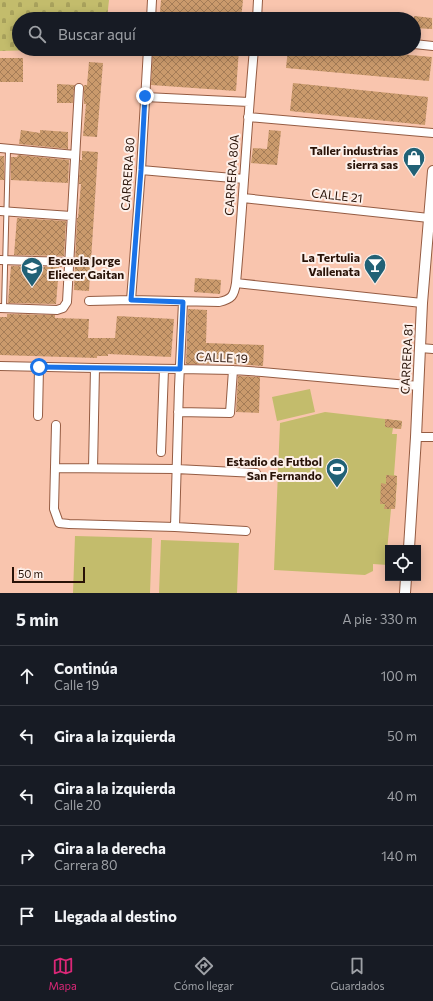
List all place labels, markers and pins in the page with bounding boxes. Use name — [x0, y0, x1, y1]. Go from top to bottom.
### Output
place label: Taller industrias sierra sas — [310, 143, 398, 171]
shop icon: Taller industrias sierra sas — [401, 145, 427, 178]
place label: La Tertulia Vallenata — [301, 250, 360, 278]
bar icon: La Tertulia Vallenata — [362, 252, 388, 285]
place label: Escuela Jorge Eliecer Gaitan — [48, 253, 124, 281]
school or university icon: Escuela Jorge Eliecer Gaitan — [19, 255, 45, 288]
place label: Estadio de Futbol San Fernando — [226, 454, 322, 482]
sports icon: Estadio de Futbol San Fernando — [324, 456, 350, 489]

